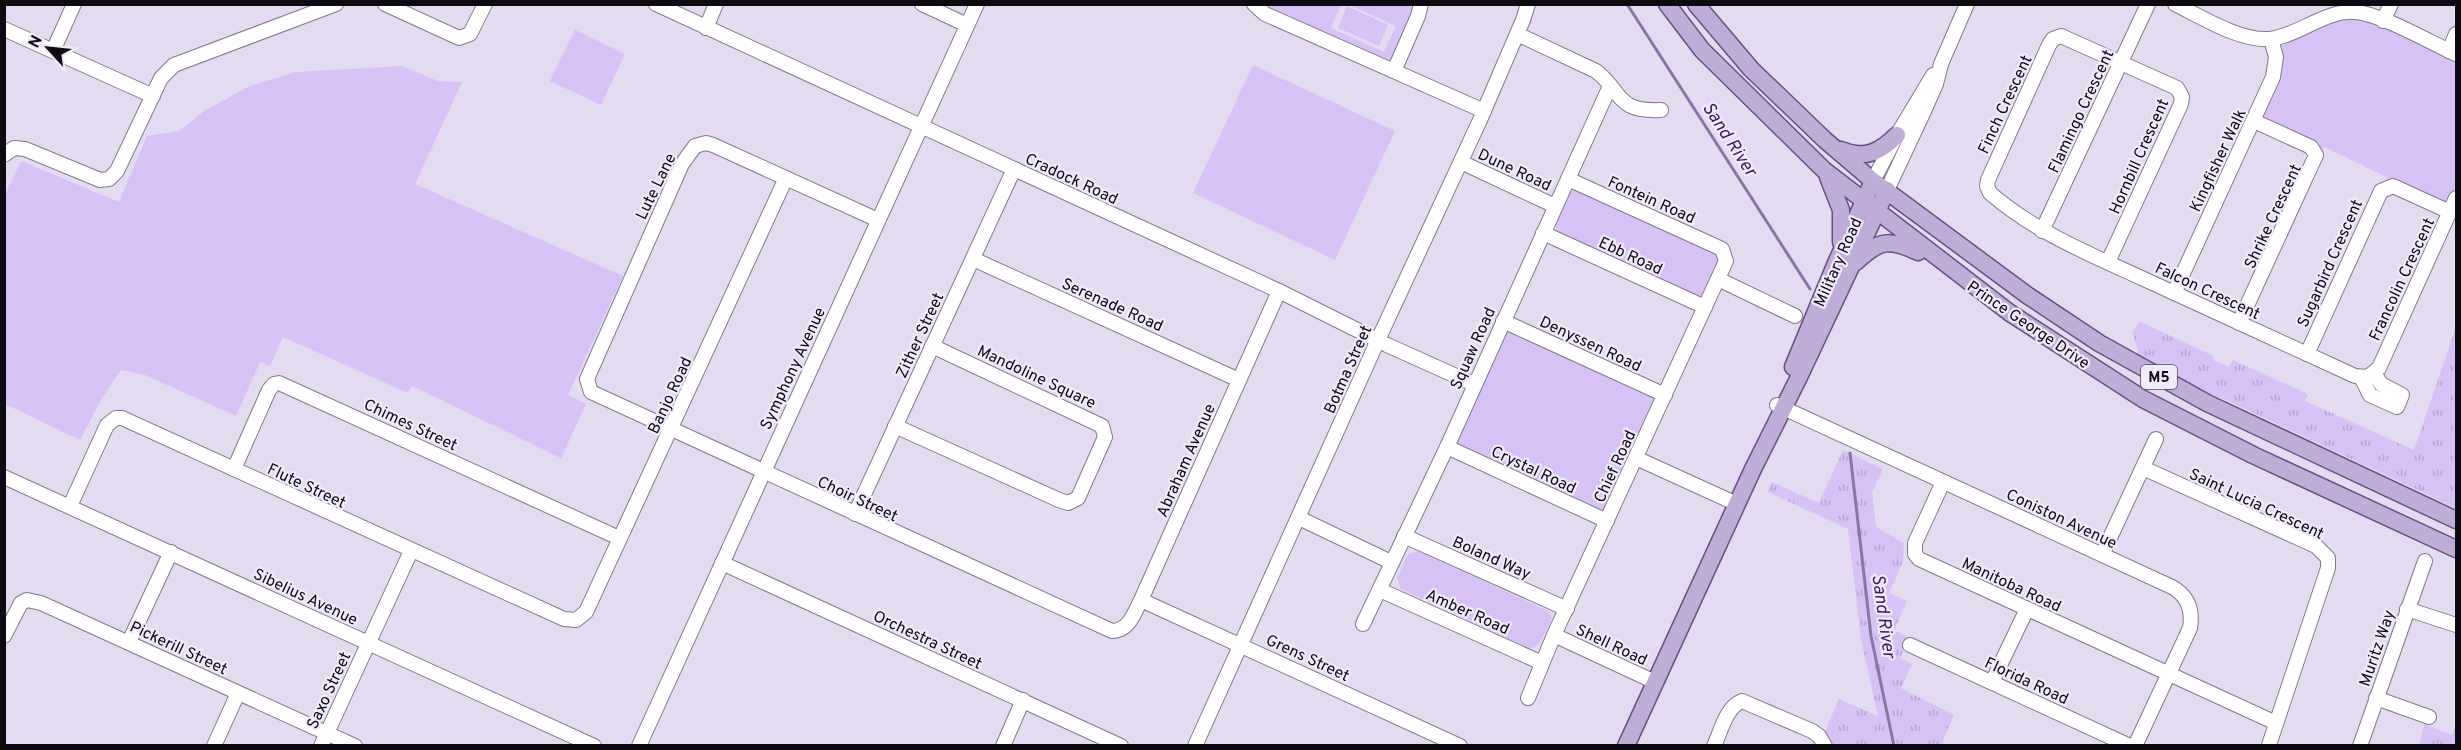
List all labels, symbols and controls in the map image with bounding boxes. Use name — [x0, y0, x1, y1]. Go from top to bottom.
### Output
north arrow — [18, 18, 78, 78]
text: N — [25, 32, 48, 52]
street label: Flamingo Crescent — [2044, 47, 2119, 177]
street label: Finch Crescent — [1974, 52, 2037, 157]
street label: Hornbill Crescent — [2105, 96, 2174, 218]
water label: Sand River — [1696, 98, 1762, 183]
street label: Kingfisher Walk — [2186, 106, 2251, 216]
street label: Dune Road — [1474, 145, 1554, 197]
street label: Lute Lane — [632, 150, 681, 223]
street label: Cradock Road — [1021, 150, 1121, 210]
street label: Shrike Crescent — [2241, 161, 2307, 272]
street label: Fontein Road — [1604, 173, 1698, 229]
street label: Sugarbird Crescent — [2294, 197, 2368, 331]
street label: Military Road — [1810, 215, 1867, 310]
street label: Francolin Crescent — [2366, 215, 2440, 344]
street label: Ebb Road — [1595, 233, 1665, 280]
street label: Falcon Crescent — [2151, 259, 2263, 325]
street label: Serenade Road — [1058, 275, 1166, 337]
street label: Prince George Drive — [1963, 277, 2093, 374]
street label: Zither Street — [892, 290, 949, 382]
street label: Symphony Avenue — [757, 304, 831, 433]
street label: Squaw Road — [1447, 305, 1501, 393]
street label: Denyssen Road — [1536, 312, 1644, 377]
street label: Botma Street — [1320, 323, 1377, 417]
street label: Mandoline Square — [974, 342, 1099, 414]
street label: Banjo Road — [644, 354, 697, 437]
road number: M5 — [2141, 365, 2177, 389]
street label: Chimes Street — [360, 395, 460, 456]
street label: Abraham Avenue — [1153, 401, 1221, 521]
street label: Chief Road — [1590, 427, 1641, 506]
street label: Crystal Road — [1487, 442, 1579, 499]
street label: Flute Street — [264, 460, 349, 514]
street label: Saint Lucia Crescent — [2186, 465, 2327, 545]
street label: Choir Street — [814, 472, 901, 527]
street label: Coniston Avenue — [2003, 485, 2120, 554]
street label: Boland Way — [1449, 533, 1534, 585]
street label: Manitoba Road — [1958, 554, 2064, 618]
street label: Sibelius Avenue — [250, 565, 361, 631]
water label: Sand River — [1865, 573, 1900, 662]
street label: Amber Road — [1422, 585, 1512, 640]
street label: Orchestra Street — [869, 607, 985, 675]
street label: Muritz Way — [2355, 608, 2400, 689]
street label: Pickerill Street — [126, 617, 230, 680]
street label: Shell Road — [1572, 621, 1650, 671]
street label: Grens Street — [1262, 631, 1352, 687]
street label: Saxo Street — [303, 649, 356, 733]
street label: Florida Road — [1981, 654, 2071, 710]

